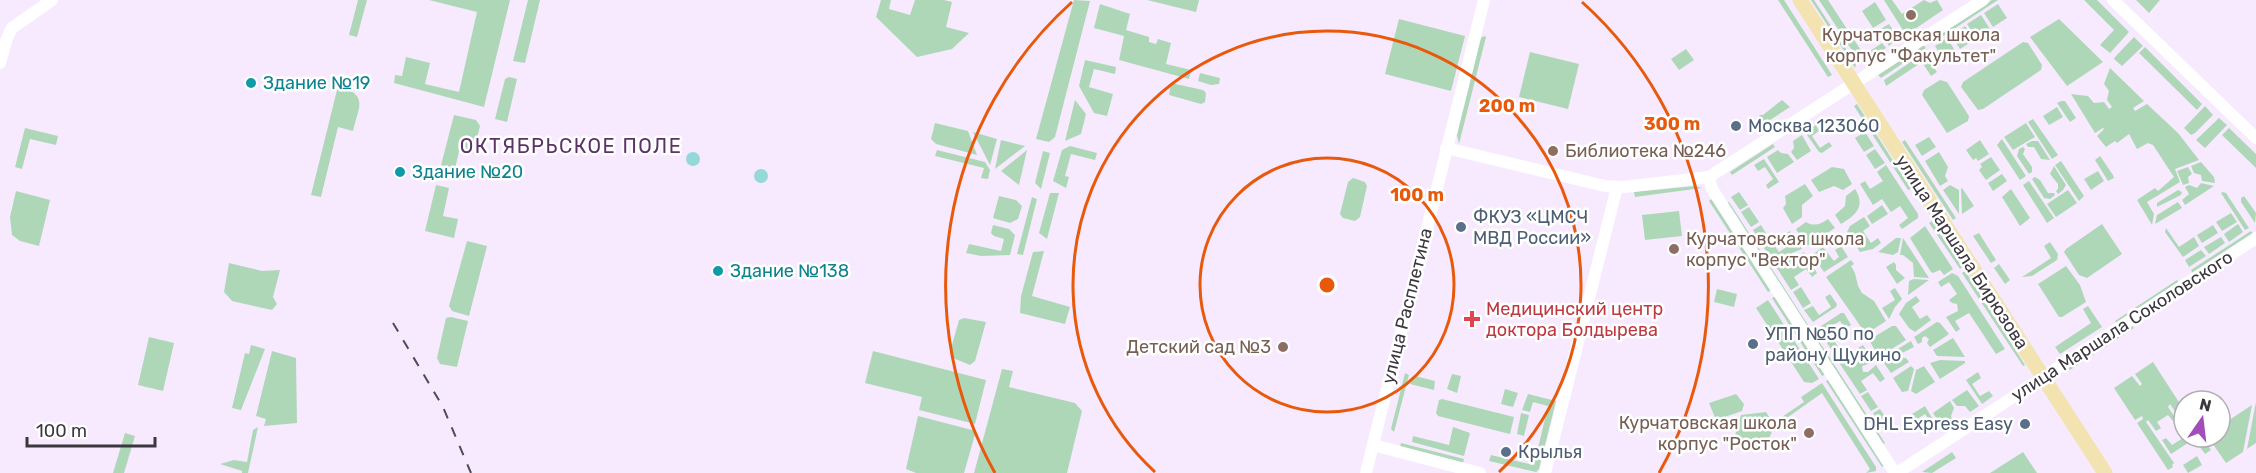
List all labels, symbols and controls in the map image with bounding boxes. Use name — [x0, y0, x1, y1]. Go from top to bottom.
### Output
marker: Курчатовская школа корпус "Факультет" — [1904, 8, 1918, 22]
place label: Курчатовская школа корпус "Факультет" — [1822, 24, 2000, 67]
place label: Здание №19 — [263, 72, 371, 94]
marker: Здание №19 — [244, 76, 258, 90]
text: 200 m — [1479, 95, 1535, 117]
text: 300 m — [1644, 113, 1700, 135]
place label: Москва 123060 — [1748, 115, 1879, 137]
marker: Москва 123060 — [1729, 119, 1743, 133]
district label: ОКТЯБРЬСКОЕ ПОЛЕ — [460, 134, 682, 158]
place label: Библиотека №246 — [1565, 140, 1726, 162]
marker: Библиотека №246 — [1546, 144, 1560, 158]
street label: улица Маршала Бирюзова — [1891, 151, 2033, 353]
place label: Здание №20 — [412, 161, 523, 183]
marker: Здание №20 — [393, 165, 407, 179]
text: 100 m — [1390, 184, 1444, 206]
place label: ФКУЗ «ЦМСЧ МВД России» — [1473, 206, 1591, 249]
marker: ФКУЗ «ЦМСЧ МВД России» — [1454, 220, 1468, 234]
street label: улица Расплетина — [1377, 226, 1437, 386]
place label: Курчатовская школа корпус "Вектор" — [1686, 228, 1864, 271]
marker: Курчатовская школа корпус "Вектор" — [1667, 242, 1681, 256]
street label: улица Маршала Соколовского — [2007, 246, 2237, 406]
place label: Здание №138 — [730, 260, 849, 282]
marker: Здание №138 — [711, 264, 725, 278]
centre of rings — [1317, 275, 1337, 295]
place label: Медицинский центр доктора Болдырева — [1486, 298, 1663, 341]
marker: Медицинский центр доктора Болдырева — [1463, 310, 1481, 328]
place label: УПП №50 по району Щукино — [1765, 323, 1901, 366]
place label: Детский сад №3 — [1126, 336, 1271, 358]
marker: УПП №50 по району Щукино — [1746, 337, 1760, 351]
marker: Детский сад №3 — [1276, 340, 1290, 354]
north arrow — [2172, 389, 2232, 449]
text: N — [2198, 394, 2213, 416]
scale bar — [27, 410, 154, 448]
place label: Курчатовская школа корпус "Росток" — [1619, 412, 1797, 455]
place label: DHL Express Easy — [1863, 413, 2013, 435]
marker: DHL Express Easy — [2018, 417, 2032, 431]
text: 100 m — [36, 420, 87, 442]
marker: Курчатовская школа корпус "Росток" — [1802, 426, 1816, 440]
place label: Крылья — [1518, 441, 1582, 463]
marker: Крылья — [1499, 445, 1513, 459]

